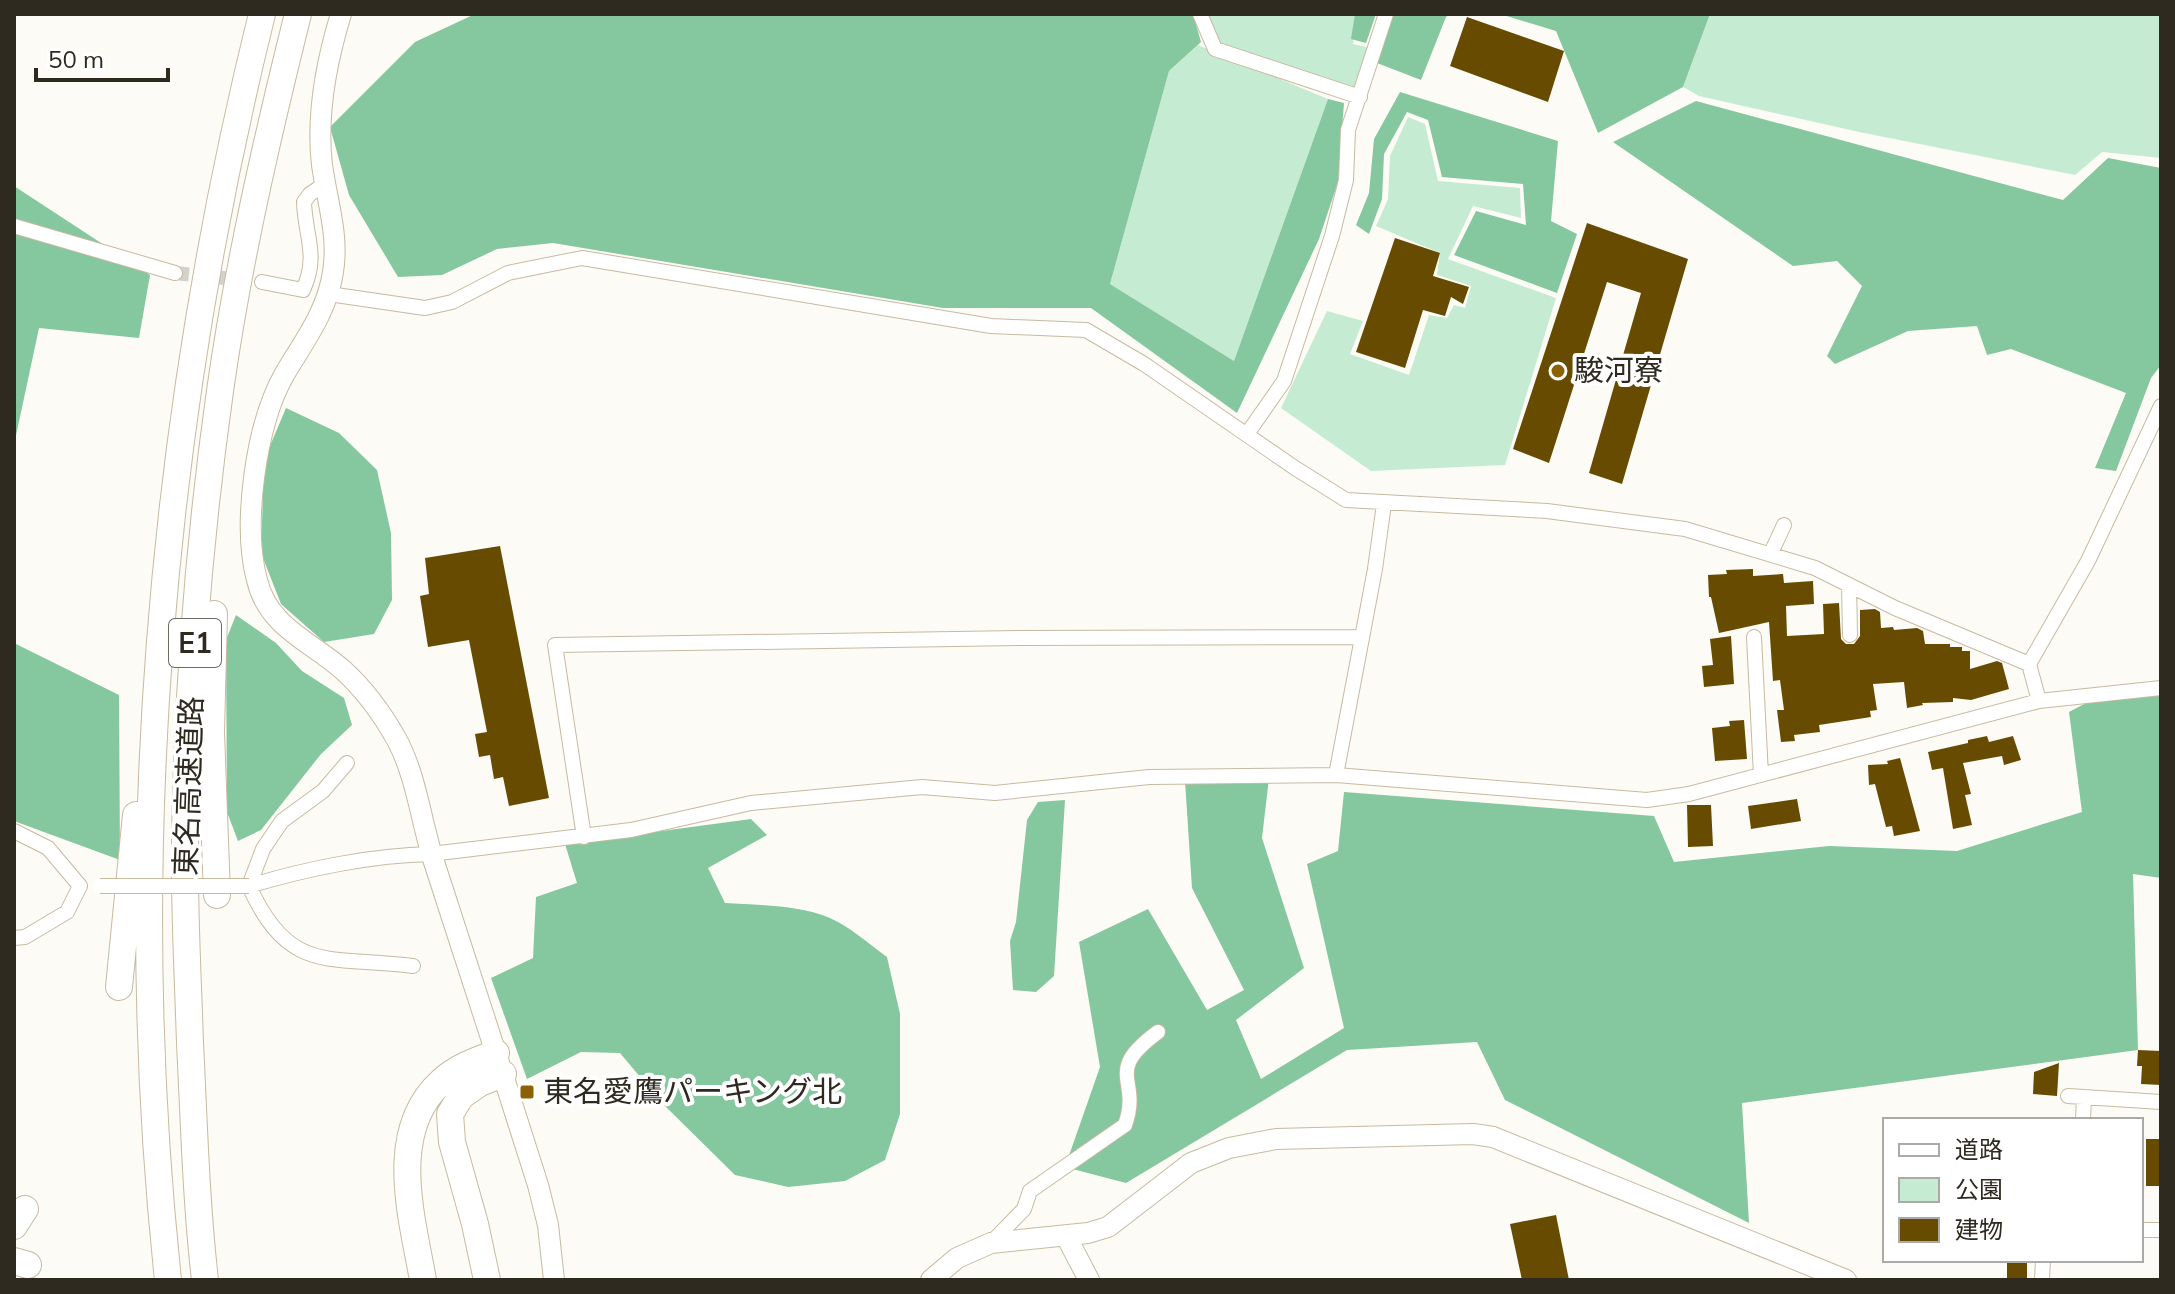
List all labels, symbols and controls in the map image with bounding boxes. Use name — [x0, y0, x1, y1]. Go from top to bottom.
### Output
scale bar — [36, 32, 168, 82]
text: 50 m — [48, 44, 104, 74]
place label: 駿河寮 — [1574, 351, 1664, 389]
marker: 駿河寮 — [1549, 362, 1567, 380]
road number: E1 — [169, 619, 221, 667]
street label: 東名高速道路 — [166, 695, 210, 877]
place label: 東名愛鷹パーキング北 — [543, 1072, 842, 1110]
marker: 東名愛鷹パーキング北 — [518, 1083, 536, 1101]
legend — [1883, 1118, 2143, 1262]
text: 道路 — [1955, 1134, 2003, 1164]
text: 公園 — [1955, 1174, 2003, 1204]
text: 建物 — [1955, 1214, 2003, 1244]

